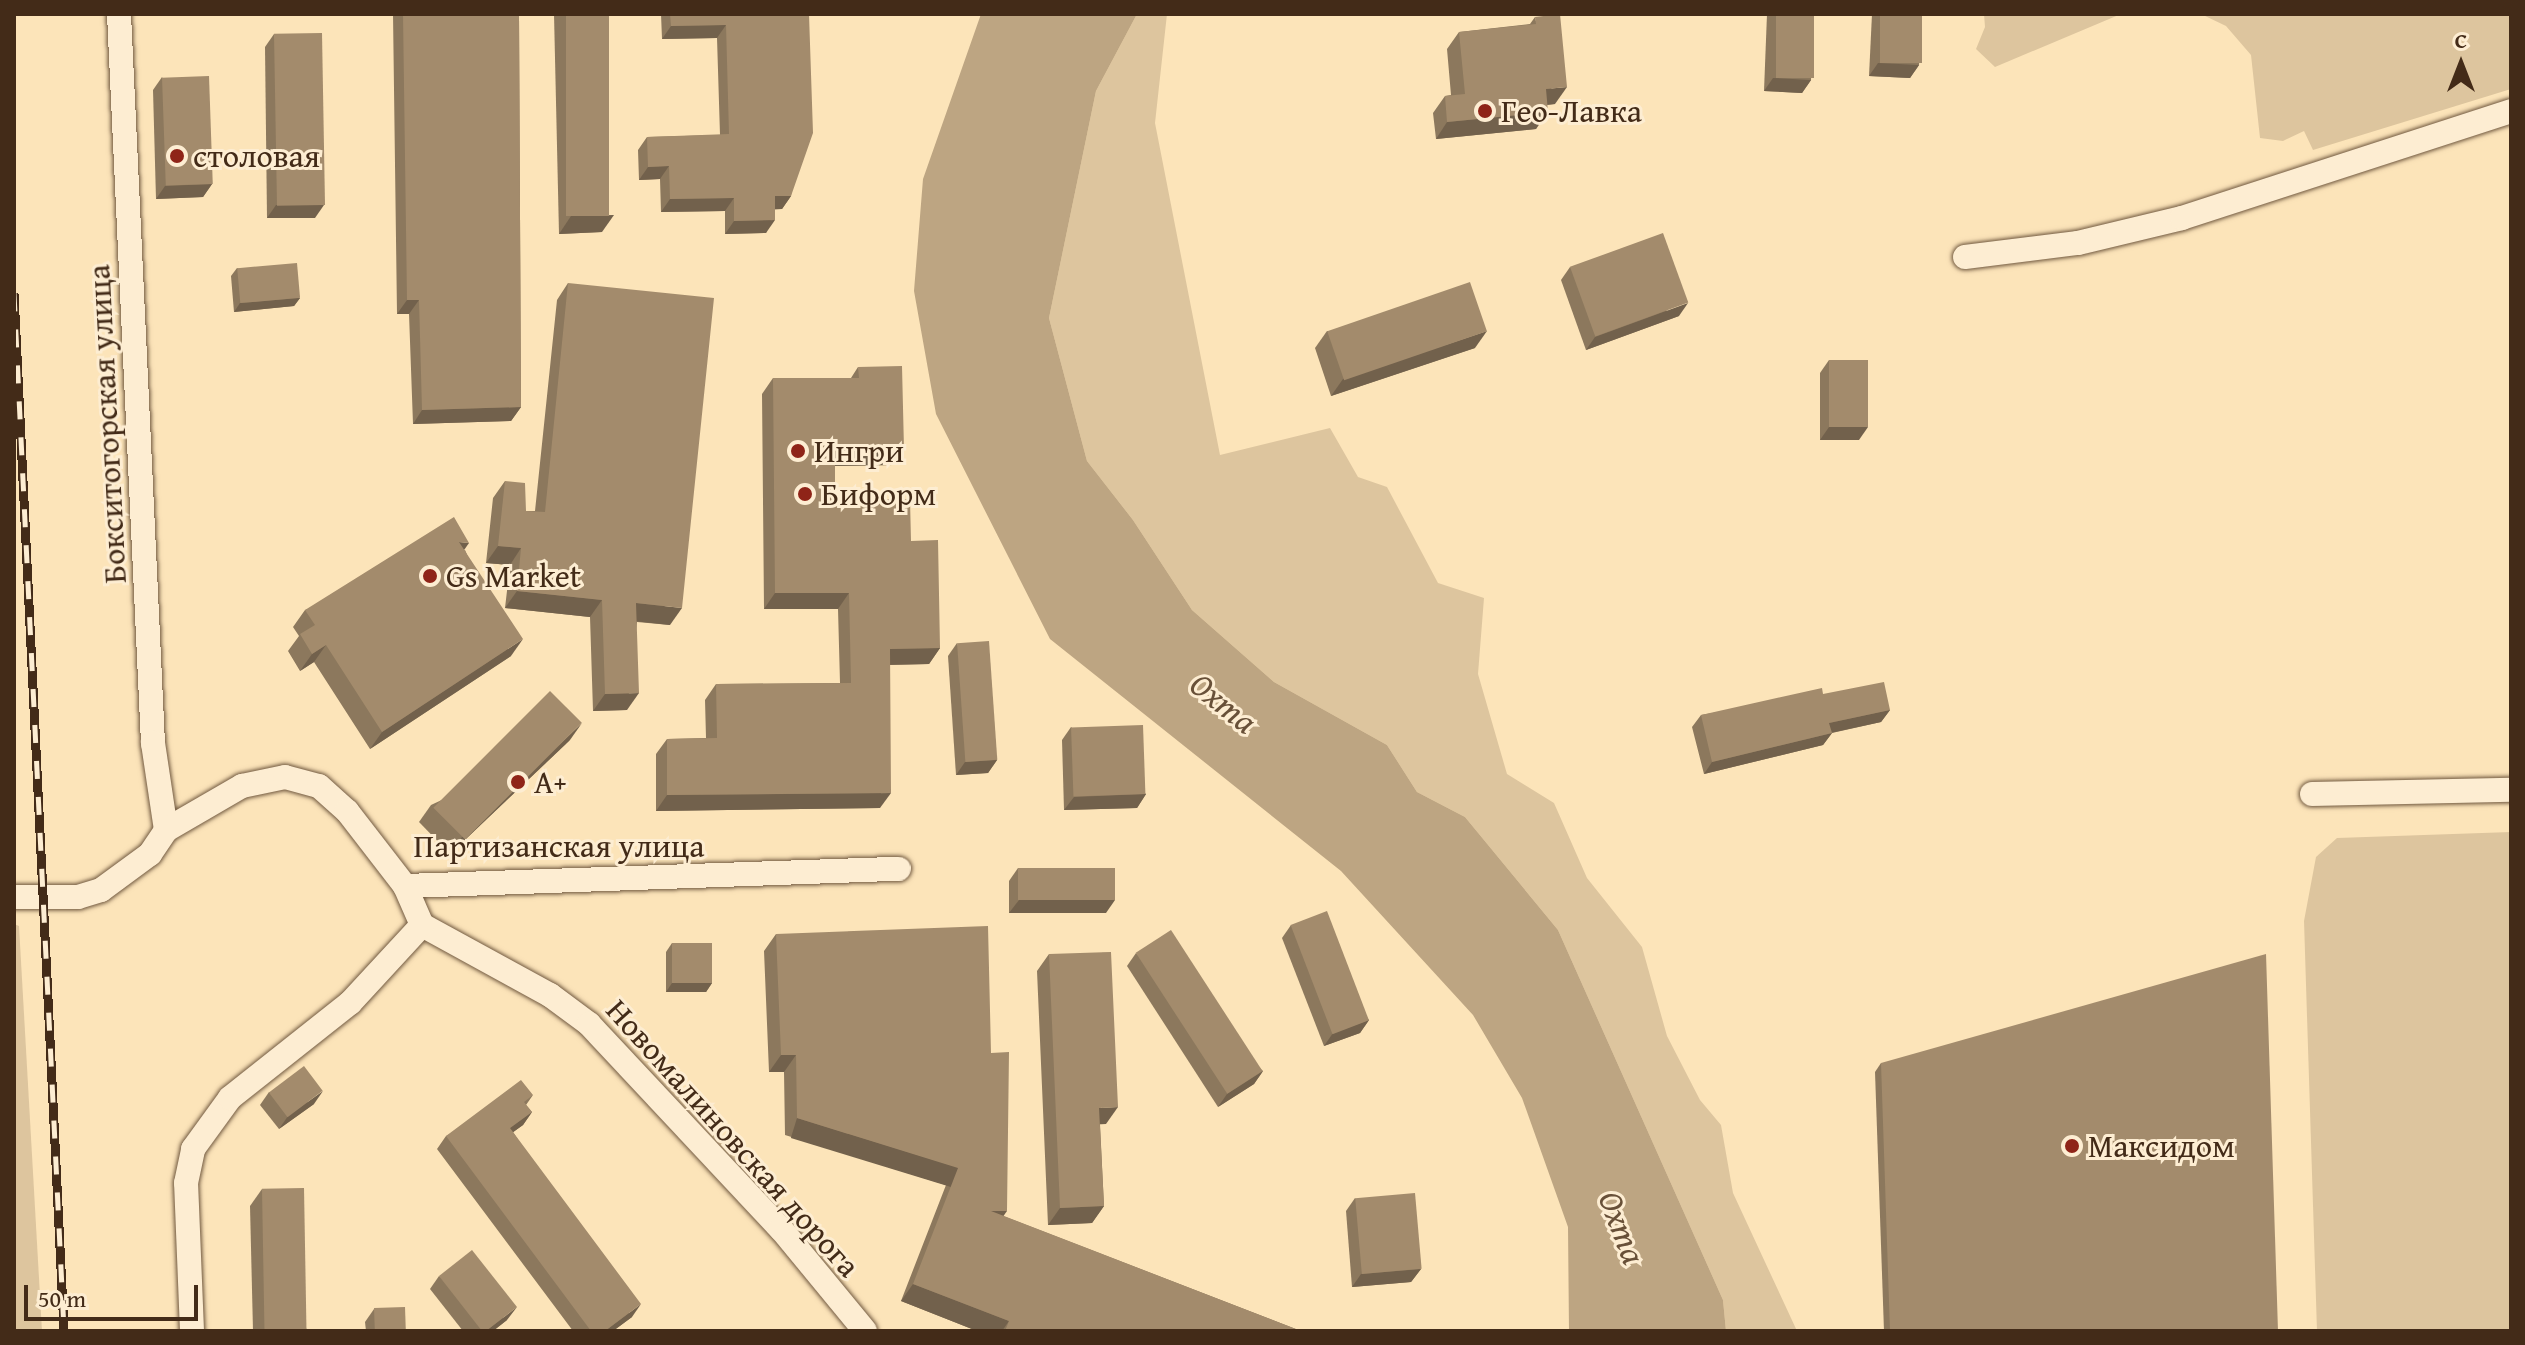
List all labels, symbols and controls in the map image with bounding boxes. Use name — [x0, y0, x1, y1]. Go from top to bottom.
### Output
north arrow — [2421, 24, 2501, 104]
text: С — [2455, 24, 2467, 56]
place label: Гео-Лавка — [1501, 92, 1642, 130]
marker: Гео-Лавка — [1476, 102, 1494, 120]
place label: столовая — [193, 137, 320, 175]
marker: столовая — [168, 147, 186, 165]
street label: Бокситогорская улица — [79, 264, 135, 584]
place label: Ингри — [814, 432, 904, 470]
marker: Ингри — [789, 442, 807, 460]
place label: Биформ — [821, 475, 936, 513]
marker: Биформ — [796, 485, 814, 503]
place label: Gs Market — [446, 557, 581, 595]
marker: Gs Market — [421, 567, 439, 585]
water label: Охта — [1182, 663, 1266, 741]
place label: А+ — [534, 763, 567, 801]
marker: А+ — [509, 773, 527, 791]
street label: Партизанская улица — [413, 827, 705, 865]
street label: Новомалиновская дорога — [598, 991, 868, 1285]
place label: Максидом — [2088, 1127, 2235, 1165]
marker: Максидом — [2063, 1137, 2081, 1155]
water label: Охта — [1591, 1185, 1655, 1269]
scale bar — [28, 1269, 202, 1319]
text: 50 m — [38, 1281, 86, 1316]

